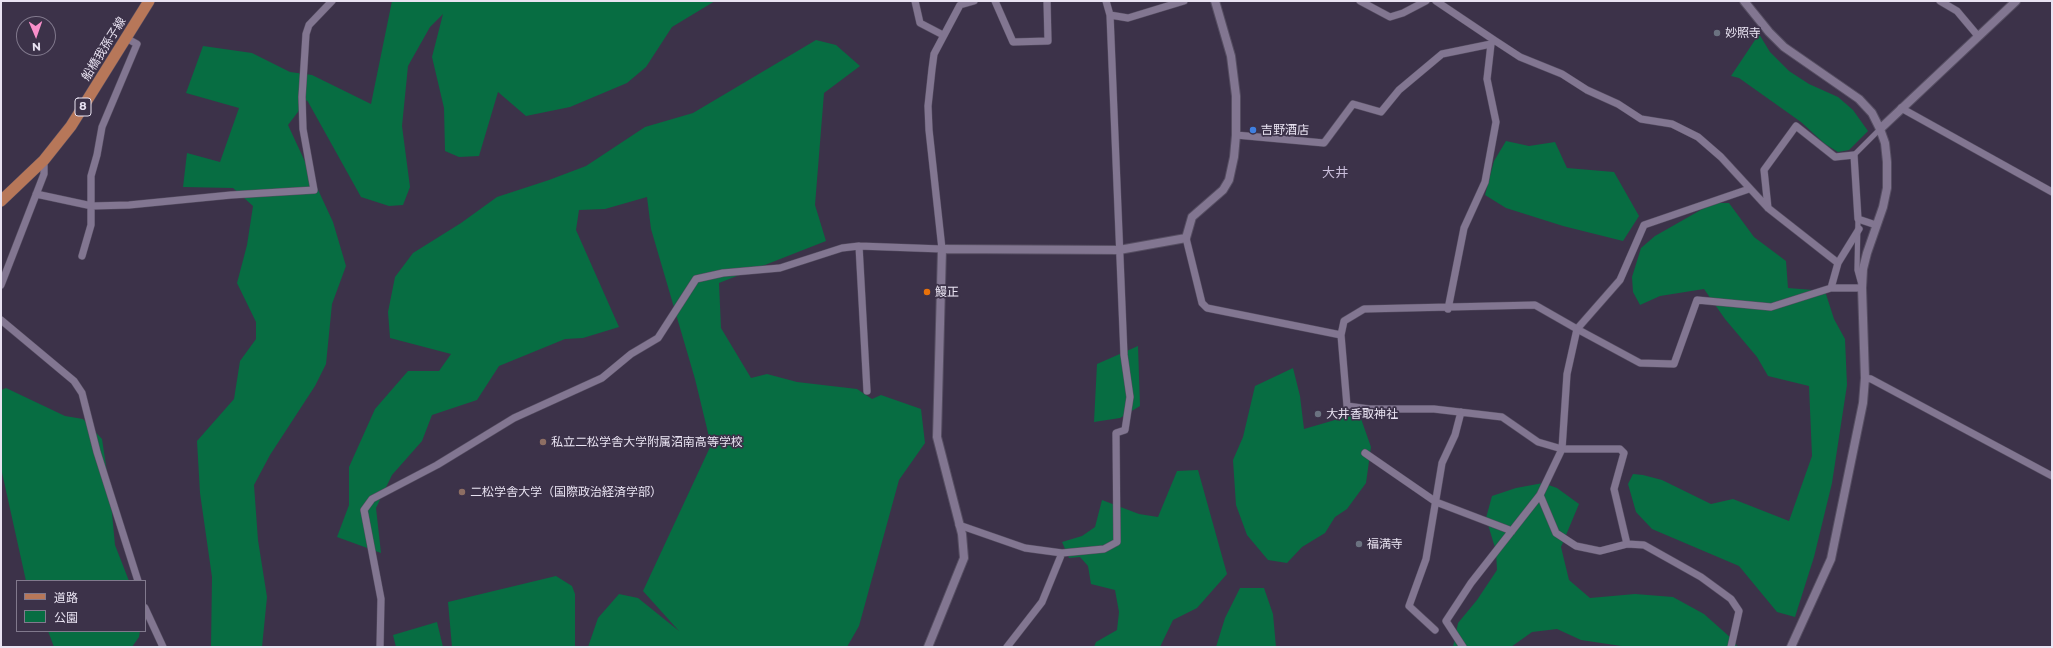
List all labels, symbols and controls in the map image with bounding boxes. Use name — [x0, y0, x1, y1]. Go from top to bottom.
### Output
street label: 船橋我孫子線 — [79, 15, 129, 83]
north arrow — [16, 16, 56, 56]
place label: 妙照寺 — [1725, 26, 1761, 40]
marker: 妙照寺 — [1712, 28, 1722, 38]
text: N — [32, 40, 41, 54]
road number: 8 — [75, 98, 91, 116]
place label: 吉野酒店 — [1261, 123, 1309, 137]
marker: 吉野酒店 — [1248, 125, 1258, 135]
district label: 大井 — [1322, 165, 1348, 181]
place label: 鰻正 — [935, 285, 959, 299]
marker: 鰻正 — [922, 287, 932, 297]
place label: 大井香取神社 — [1326, 407, 1398, 421]
marker: 大井香取神社 — [1313, 409, 1323, 419]
place label: 私立二松学舎大学附属沼南高等学校 — [551, 435, 743, 449]
marker: 私立二松学舎大学附属沼南高等学校 — [538, 437, 548, 447]
place label: 二松学舎大学（国際政治経済学部） — [470, 485, 662, 499]
marker: 二松学舎大学（国際政治経済学部） — [457, 487, 467, 497]
place label: 福満寺 — [1367, 537, 1403, 551]
marker: 福満寺 — [1354, 539, 1364, 549]
legend — [16, 580, 146, 632]
text: 道路 — [54, 590, 78, 605]
text: 公園 — [54, 610, 78, 625]

